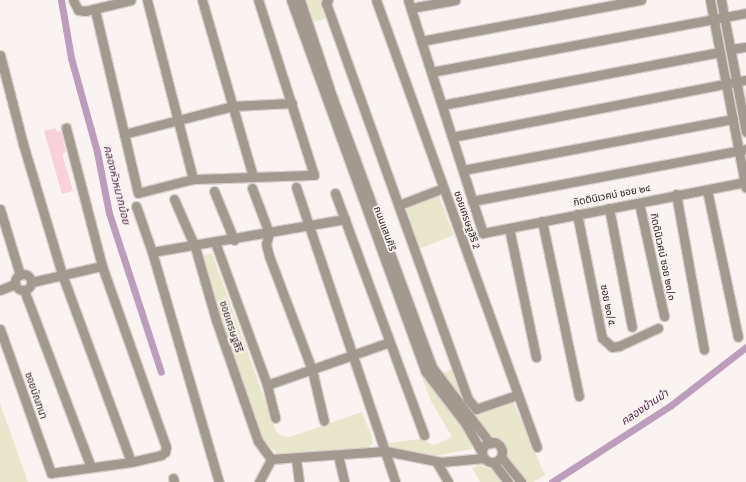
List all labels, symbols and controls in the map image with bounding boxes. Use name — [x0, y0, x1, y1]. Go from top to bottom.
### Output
water label: คลองหัวหมากน้อย — [100, 144, 132, 226]
street label: กิตตินิเวศน์ ซอย ๒๔ — [572, 183, 652, 209]
street label: ซอยเศรษฐสิริ 2 — [450, 189, 482, 251]
street label: ถนนแสนศิริ — [370, 205, 398, 253]
street label: กิตตินิเวศน์ ซอย ๒๓/๓ — [647, 212, 677, 302]
street label: ซอย ๒๓/๕ — [597, 284, 617, 326]
street label: ซอยเศรษฐสิริ — [216, 300, 244, 354]
street label: ซอยมัณฑนา — [21, 371, 49, 421]
water label: คลองบ้านม้า — [619, 387, 671, 429]

